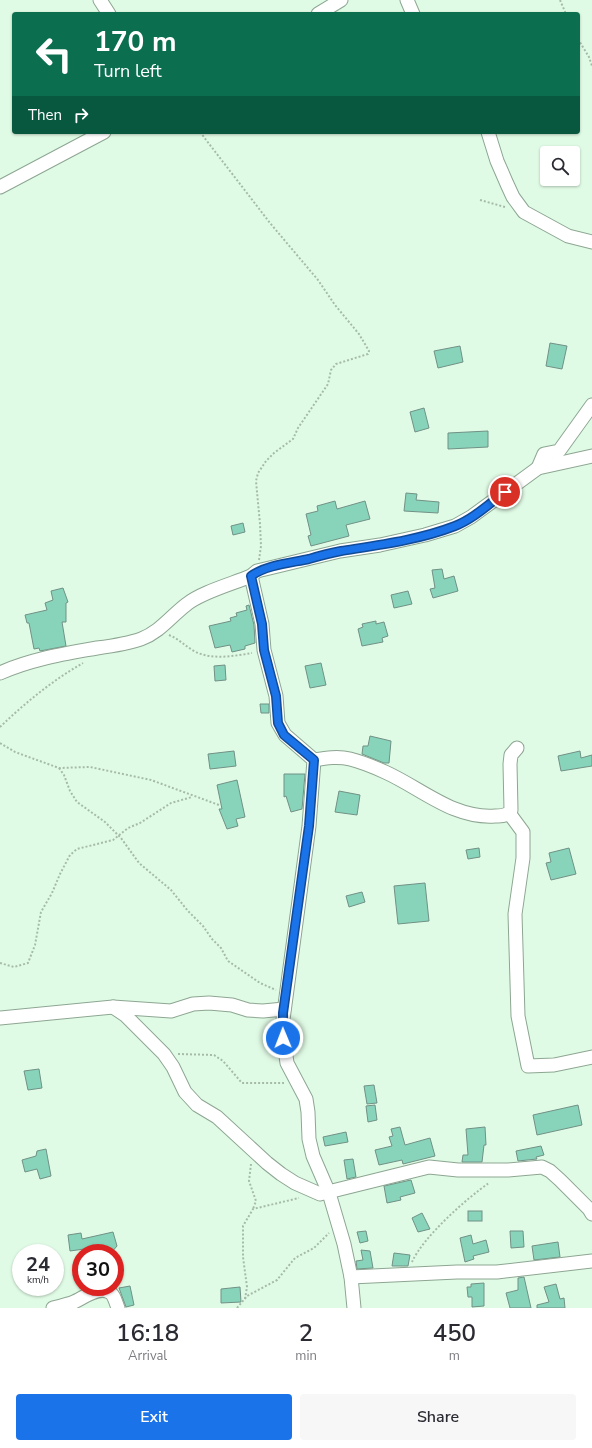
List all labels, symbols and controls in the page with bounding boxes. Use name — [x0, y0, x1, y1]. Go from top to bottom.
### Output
text: 170 m — [94, 23, 177, 61]
icon: left — [28, 28, 80, 80]
text: Turn left — [94, 59, 162, 83]
icon: right — [70, 104, 92, 126]
text: Then — [28, 105, 62, 125]
map controls — [540, 146, 580, 186]
button: search — [540, 146, 580, 186]
pin — [488, 475, 522, 509]
icon: arrive — [494, 481, 516, 503]
position arrow — [262, 1017, 304, 1059]
speed limit sign: 30 — [72, 1244, 124, 1296]
text: 24 — [26, 1251, 50, 1278]
text: km/h — [27, 1273, 49, 1287]
text: 16:18 — [116, 1317, 179, 1349]
text: 2 — [299, 1317, 313, 1349]
text: 450 — [433, 1317, 476, 1349]
text: Arrival — [128, 1347, 167, 1365]
text: min — [295, 1347, 317, 1365]
text: m — [449, 1347, 460, 1365]
button: Exit — [16, 1394, 292, 1440]
button: Share — [300, 1394, 576, 1440]

